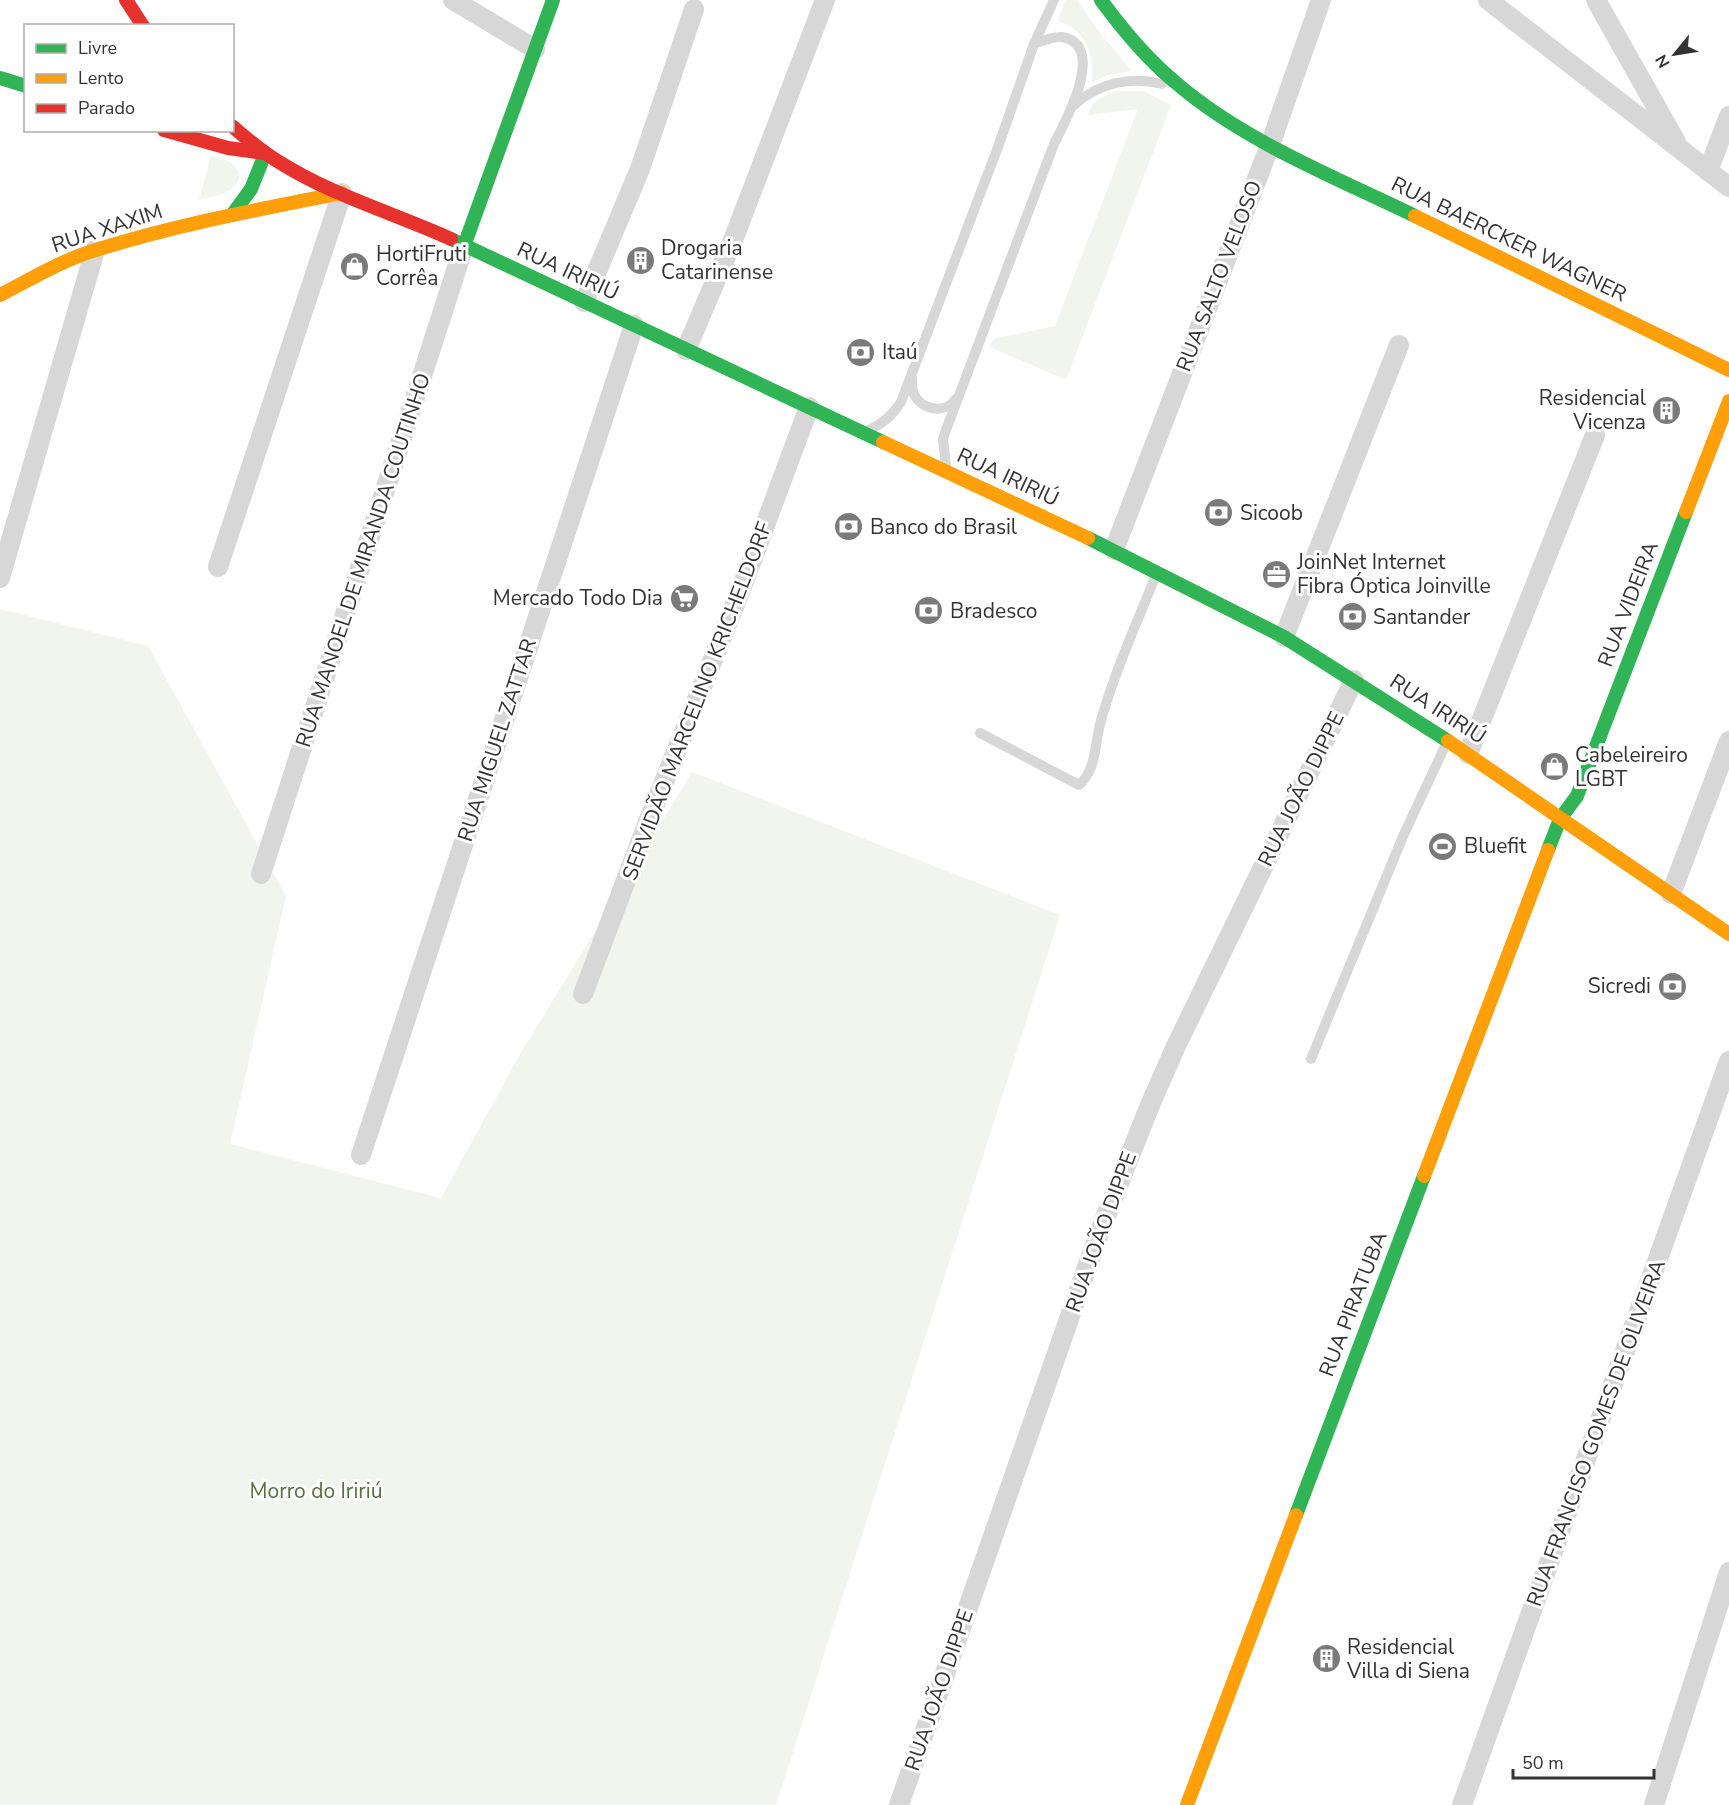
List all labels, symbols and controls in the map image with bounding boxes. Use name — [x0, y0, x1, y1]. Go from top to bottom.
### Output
legend — [24, 24, 234, 132]
north arrow — [1645, 24, 1705, 84]
text: Livre — [78, 36, 117, 60]
text: N — [1650, 50, 1675, 72]
text: Lento — [78, 66, 124, 90]
text: Parado — [78, 96, 135, 120]
street label: RUA BAERCKER WAGNER — [1387, 170, 1631, 308]
street label: RUA SALTO VELOSO — [1170, 176, 1268, 376]
street label: RUA XAXIM — [48, 197, 166, 259]
place label: Drogaria Catarinense — [661, 234, 773, 286]
street label: RUA IRIRIÚ — [512, 235, 624, 307]
place label: HortiFruti Corrêa — [376, 240, 467, 292]
building icon: Drogaria Catarinense — [624, 244, 656, 276]
shop icon: HortiFruti Corrêa — [339, 250, 371, 282]
bank icon: Itaú — [845, 336, 877, 368]
place label: Itaú — [882, 338, 918, 366]
street label: RUA MANOEL DE MIRANDA COUTINHO — [289, 369, 437, 751]
place label: Residencial Vicenza — [1539, 384, 1647, 436]
building icon: Residencial Vicenza — [1651, 394, 1683, 426]
street label: RUA IRIRIÚ — [952, 441, 1064, 513]
bank icon: Sicoob — [1203, 497, 1235, 529]
place label: Sicoob — [1240, 499, 1303, 527]
bank icon: Banco do Brasil — [833, 511, 865, 543]
place label: Banco do Brasil — [870, 513, 1018, 541]
street label: SERVIDÃO MARCELINO KRICHELDORF — [616, 518, 778, 884]
street label: RUA VIDEIRA — [1591, 537, 1665, 671]
place label: JoinNet Internet Fibra Óptica Joinville — [1296, 548, 1491, 600]
office icon: JoinNet Internet Fibra Óptica Joinville — [1260, 558, 1292, 590]
supermarket icon: Mercado Todo Dia — [668, 582, 700, 614]
place label: Mercado Todo Dia — [493, 584, 663, 612]
bank icon: Bradesco — [913, 595, 945, 627]
place label: Bradesco — [950, 597, 1037, 625]
bank icon: Santander — [1336, 601, 1368, 633]
place label: Santander — [1373, 603, 1471, 631]
street label: RUA MIGUEL ZATTAR — [451, 635, 543, 845]
street label: RUA IRIRIÚ — [1384, 667, 1492, 751]
street label: RUA JOÃO DIPPE — [1251, 707, 1351, 871]
place label: Cabeleireiro LGBT — [1575, 741, 1688, 793]
shop icon: Cabeleireiro LGBT — [1538, 751, 1570, 783]
sports icon: Bluefit — [1427, 830, 1459, 862]
place label: Bluefit — [1464, 832, 1527, 860]
bank icon: Sicredi — [1656, 970, 1688, 1002]
place label: Sicredi — [1588, 972, 1651, 1000]
street label: RUA JOÃO DIPPE — [1059, 1148, 1143, 1316]
street label: RUA PIRATUBA — [1312, 1227, 1394, 1381]
street label: RUA FRANCISO GOMES DE OLIVEIRA — [1520, 1256, 1672, 1610]
park label: Morro do Iririú — [250, 1477, 382, 1505]
street label: RUA JOÃO DIPPE — [898, 1606, 980, 1774]
place label: Residencial Villa di Siena — [1346, 1633, 1470, 1685]
building icon: Residencial Villa di Siena — [1310, 1643, 1342, 1675]
scale bar — [1513, 1742, 1654, 1780]
text: 50 m — [1522, 1751, 1564, 1775]

